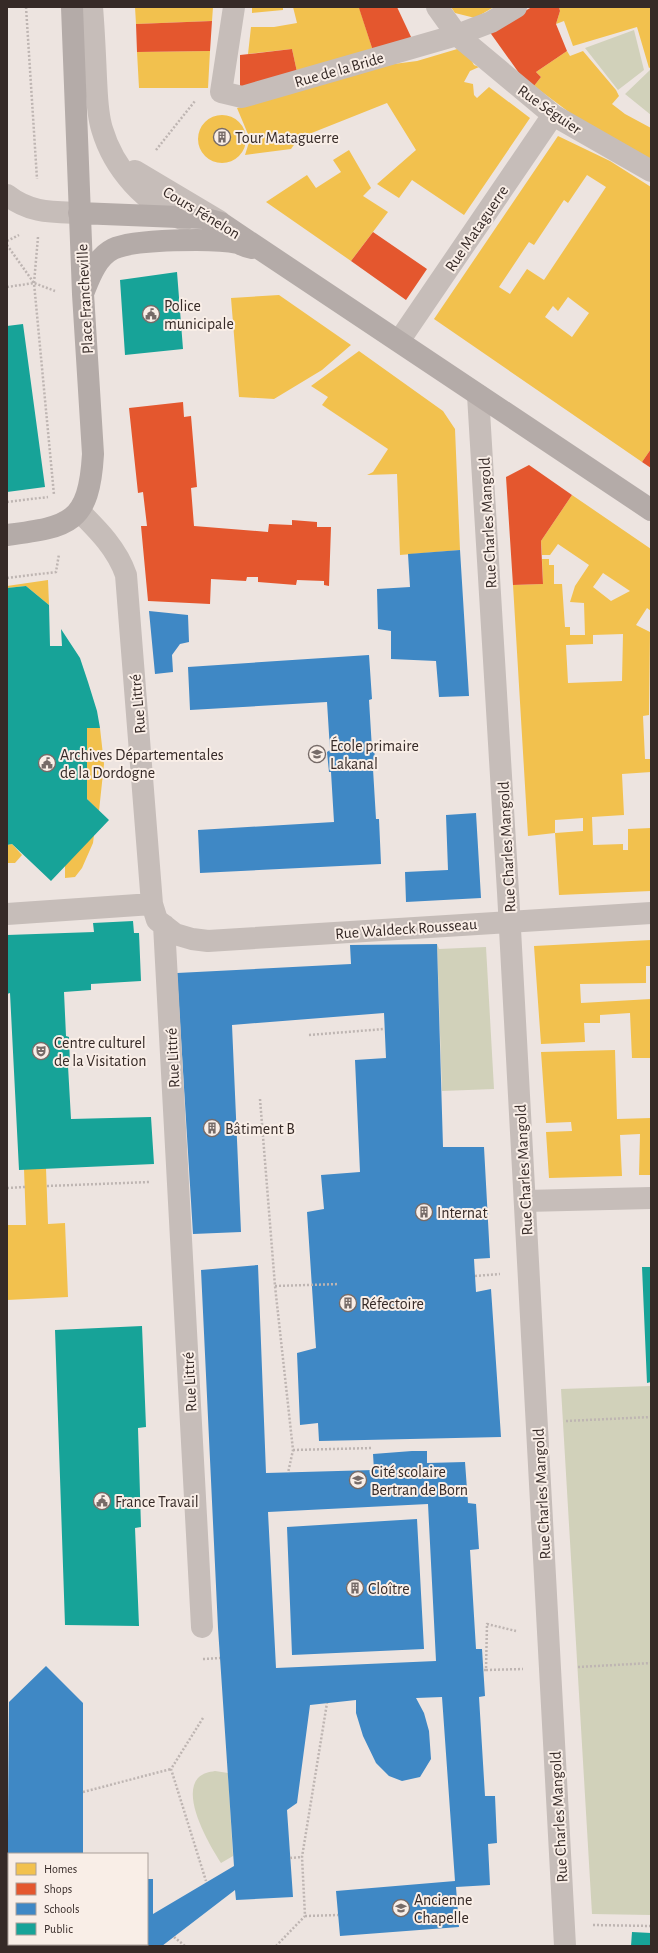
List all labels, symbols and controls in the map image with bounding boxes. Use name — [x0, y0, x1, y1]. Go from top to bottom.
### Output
street label: Rue de la Bride — [293, 50, 386, 90]
street label: Rue Séguier — [515, 82, 585, 138]
building icon: Tour Mataguerre — [212, 127, 232, 147]
place label: Tour Mataguerre — [235, 130, 339, 146]
street label: Rue Mataguerre — [442, 183, 511, 275]
street label: Cours Fénelon — [160, 184, 243, 242]
street label: Place Francheville — [74, 243, 96, 355]
place label: Police municipale — [164, 298, 234, 332]
public building icon: Police municipale — [141, 304, 161, 324]
street label: Rue Charles Mangold — [477, 457, 499, 589]
street label: Rue Littré — [127, 673, 149, 734]
place label: École primaire Lakanal — [330, 736, 419, 772]
school or university icon: École primaire Lakanal — [307, 744, 327, 764]
place label: Archives Départementales de la Dordogne — [60, 747, 224, 781]
public building icon: Archives Départementales de la Dordogne — [37, 753, 57, 773]
street label: Rue Charles Mangold — [496, 781, 518, 913]
street label: Rue Waldeck Rousseau — [335, 916, 478, 942]
street label: Rue Littré — [163, 1028, 183, 1088]
place label: Centre culturel de la Visitation — [54, 1035, 146, 1069]
theatre icon: Centre culturel de la Visitation — [31, 1041, 51, 1061]
street label: Rue Charles Mangold — [513, 1104, 535, 1236]
building icon: Bâtiment B — [202, 1118, 222, 1138]
place label: Bâtiment B — [225, 1121, 295, 1137]
building icon: Internat — [414, 1202, 434, 1222]
place label: Internat — [437, 1205, 488, 1221]
building icon: Réfectoire — [338, 1293, 358, 1313]
place label: Réfectoire — [361, 1296, 424, 1312]
street label: Rue Littré — [180, 1352, 200, 1412]
street label: Rue Charles Mangold — [531, 1428, 553, 1560]
place label: Cité scolaire Bertran de Born — [371, 1464, 468, 1498]
school or university icon: Cité scolaire Bertran de Born — [348, 1470, 368, 1490]
public building icon: France Travail — [92, 1491, 112, 1511]
place label: France Travail — [115, 1494, 199, 1510]
building icon: Cloître — [345, 1578, 365, 1598]
place label: Cloître — [368, 1581, 410, 1597]
street label: Rue Charles Mangold — [548, 1751, 570, 1883]
legend — [8, 1853, 148, 1945]
text: Homes — [44, 1863, 77, 1875]
text: Shops — [44, 1883, 72, 1895]
place label: Ancienne Chapelle — [414, 1892, 472, 1926]
school or university icon: Ancienne Chapelle — [391, 1898, 411, 1918]
text: Schools — [44, 1903, 79, 1915]
text: Public — [44, 1923, 73, 1935]

